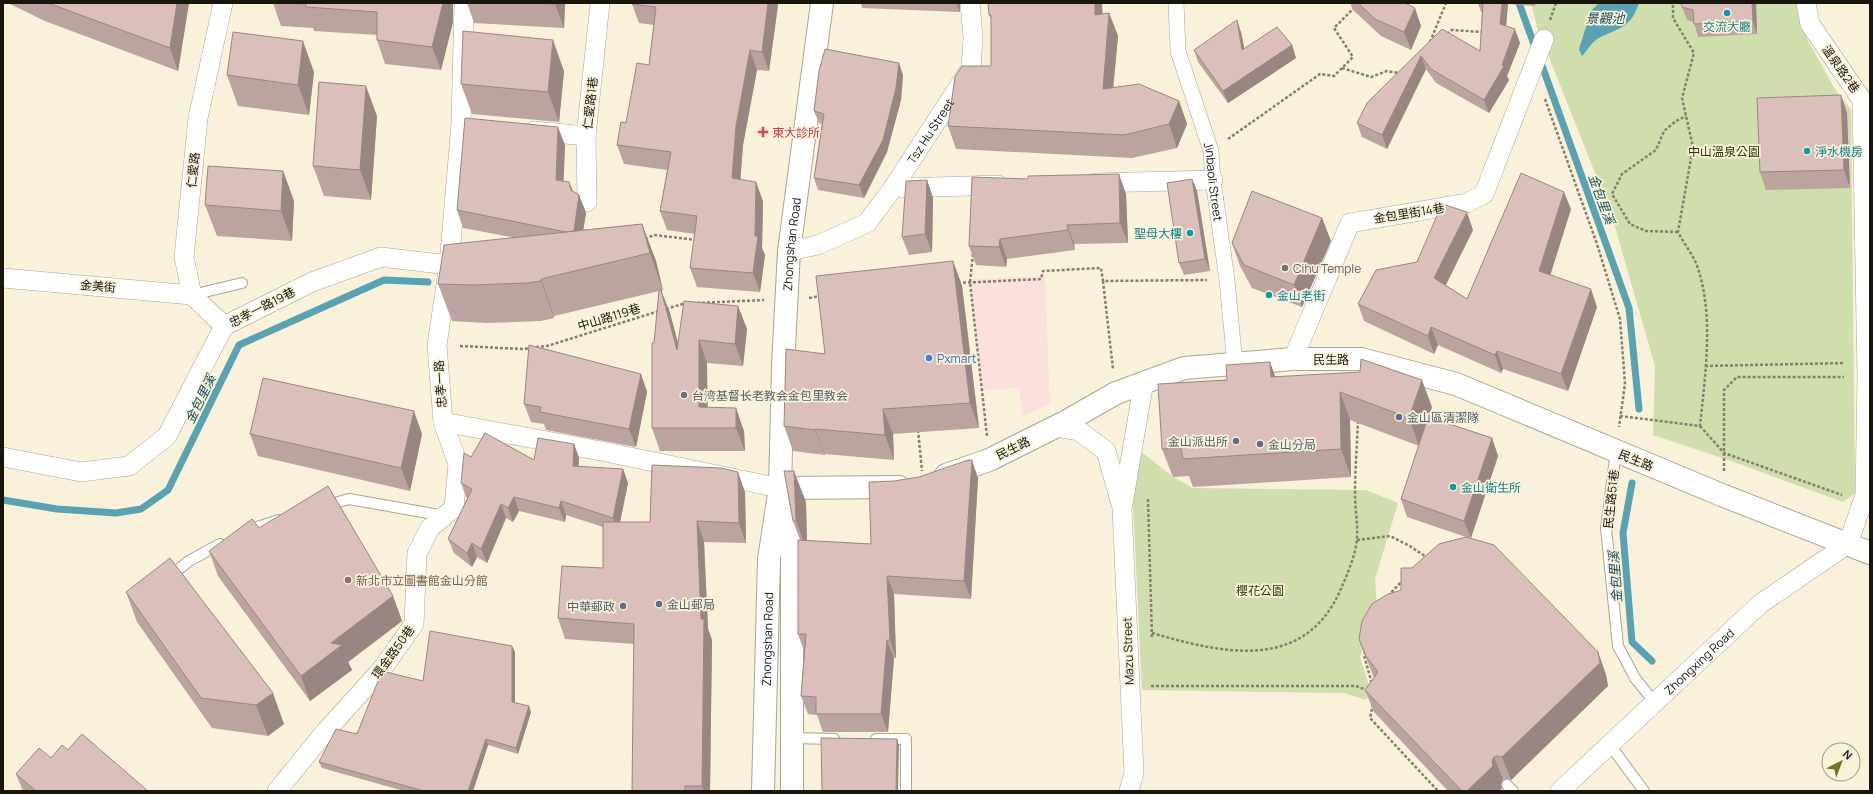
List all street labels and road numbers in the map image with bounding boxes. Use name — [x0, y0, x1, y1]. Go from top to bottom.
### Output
street label: 溫泉路2巷 — [1818, 42, 1864, 96]
street label: 仁愛路1巷 — [579, 76, 601, 130]
street label: Tsz Hu Street — [903, 95, 958, 167]
street label: Jinbaoli Street — [1200, 140, 1227, 222]
street label: 仁愛路 — [183, 151, 203, 189]
street label: Zhongshan Road — [778, 196, 805, 292]
street label: 金包里街14巷 — [1372, 199, 1446, 227]
street label: 金美街 — [79, 276, 117, 296]
street label: 忠孝一路19巷 — [226, 283, 298, 331]
street label: 中山路119巷 — [576, 299, 642, 335]
street label: 民生路 — [1313, 351, 1349, 368]
street label: 忠孝一路 — [430, 359, 450, 409]
street label: 民生路 — [993, 432, 1033, 464]
street label: 民生路 — [1616, 445, 1656, 475]
street label: 民生路51巷 — [1599, 468, 1623, 530]
street label: Zhongshan Road — [757, 592, 777, 686]
street label: Mazu Street — [1118, 617, 1138, 685]
street label: 環金路50巷 — [368, 622, 418, 682]
street label: Zhongxing Road — [1660, 624, 1738, 698]

